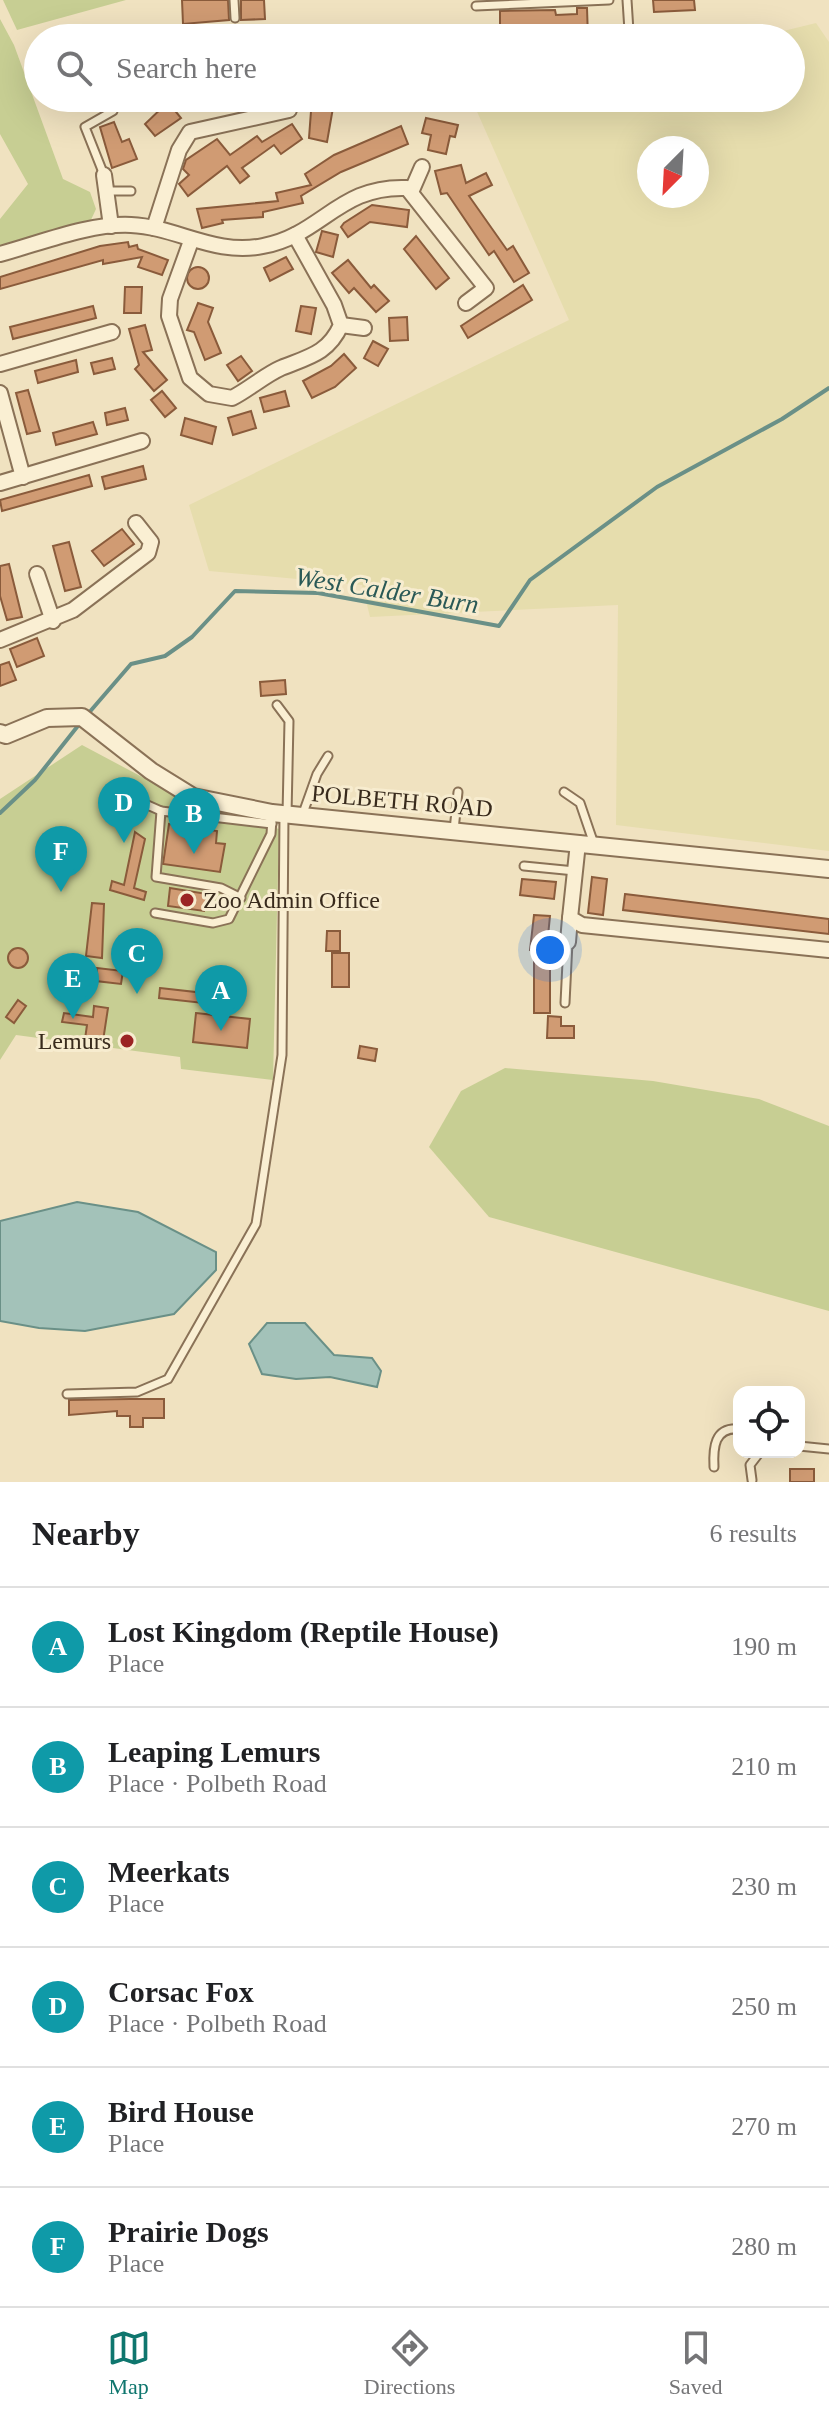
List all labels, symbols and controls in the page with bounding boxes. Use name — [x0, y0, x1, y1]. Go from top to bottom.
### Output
search box — [24, 24, 805, 112]
icon: search — [52, 46, 96, 90]
text: Search here — [116, 51, 257, 84]
north arrow — [637, 136, 709, 208]
water label: West Calder Burn — [293, 562, 481, 619]
pin: D — [98, 777, 150, 843]
street label: POLBETH ROAD — [310, 780, 494, 822]
pin: B — [168, 788, 220, 854]
pin: F — [35, 826, 87, 892]
place label: Zoo Admin Office — [203, 887, 380, 913]
marker: Zoo Admin Office — [178, 891, 196, 909]
pin: C — [111, 928, 163, 994]
your location — [530, 930, 570, 970]
pin: E — [47, 953, 99, 1019]
pin: A — [195, 965, 247, 1031]
place label: Lemurs — [38, 1028, 111, 1054]
marker: Lemurs — [118, 1032, 136, 1050]
map controls — [733, 1386, 805, 1458]
button: locate — [733, 1386, 805, 1458]
text: Nearby — [32, 1515, 140, 1552]
text: 6 results — [710, 1519, 797, 1548]
text: Lost Kingdom (Reptile House) — [108, 1615, 499, 1648]
text: A — [49, 1632, 67, 1661]
text: 190 m — [731, 1632, 797, 1661]
text: Place — [108, 1649, 164, 1678]
text: Leaping Lemurs — [108, 1735, 321, 1768]
text: B — [49, 1752, 67, 1781]
text: 210 m — [731, 1752, 797, 1781]
text: Place · Polbeth Road — [108, 1769, 327, 1798]
text: Meerkats — [108, 1855, 230, 1888]
text: C — [49, 1872, 67, 1901]
text: 230 m — [731, 1872, 797, 1901]
text: Place — [108, 1889, 164, 1918]
text: Corsac Fox — [108, 1975, 254, 2008]
text: D — [49, 1992, 67, 2021]
text: 250 m — [731, 1992, 797, 2021]
text: Place · Polbeth Road — [108, 2009, 327, 2038]
text: Bird House — [108, 2095, 254, 2128]
text: E — [49, 2112, 67, 2141]
text: 270 m — [731, 2112, 797, 2141]
text: Place — [108, 2129, 164, 2158]
text: Prairie Dogs — [108, 2215, 269, 2248]
text: F — [50, 2232, 66, 2261]
text: 280 m — [731, 2232, 797, 2261]
text: Place — [108, 2249, 164, 2278]
tab: Map — [107, 2326, 151, 2400]
tab: Directions — [364, 2326, 455, 2400]
tab: Saved — [669, 2326, 722, 2400]

